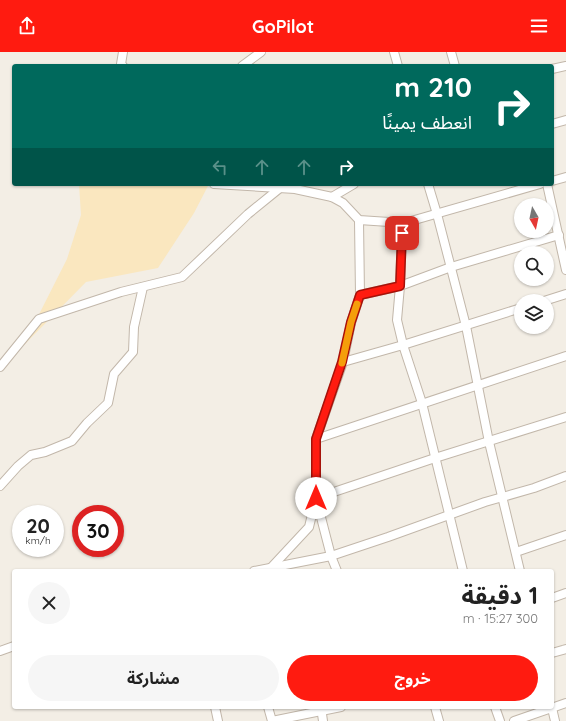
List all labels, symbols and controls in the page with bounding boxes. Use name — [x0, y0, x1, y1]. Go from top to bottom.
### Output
icon: share — [16, 15, 38, 37]
text: GoPilot — [252, 15, 314, 38]
icon: menu — [528, 15, 550, 37]
text: 210 m — [394, 69, 472, 104]
icon: right — [486, 80, 538, 132]
text: انعطف يمينًا — [382, 111, 472, 134]
icon: left — [209, 156, 231, 178]
icon: ahead — [251, 156, 273, 178]
icon: ahead — [293, 156, 315, 178]
icon: right — [335, 156, 357, 178]
north arrow — [514, 198, 554, 238]
map controls — [514, 198, 554, 334]
pin — [385, 216, 419, 250]
icon: arrive — [391, 222, 413, 244]
button: search — [514, 246, 554, 286]
button: layers — [514, 294, 554, 334]
position arrow — [295, 477, 337, 519]
speed limit sign: 30 — [72, 505, 124, 557]
text: 20 — [26, 513, 50, 538]
text: km/h — [25, 534, 51, 547]
text: 1 دقيقة — [462, 580, 538, 610]
button: close — [28, 582, 70, 624]
text: 300 m · 15:27 — [463, 610, 538, 626]
button: مشاركة — [28, 655, 279, 701]
button: خروج — [287, 655, 538, 701]

